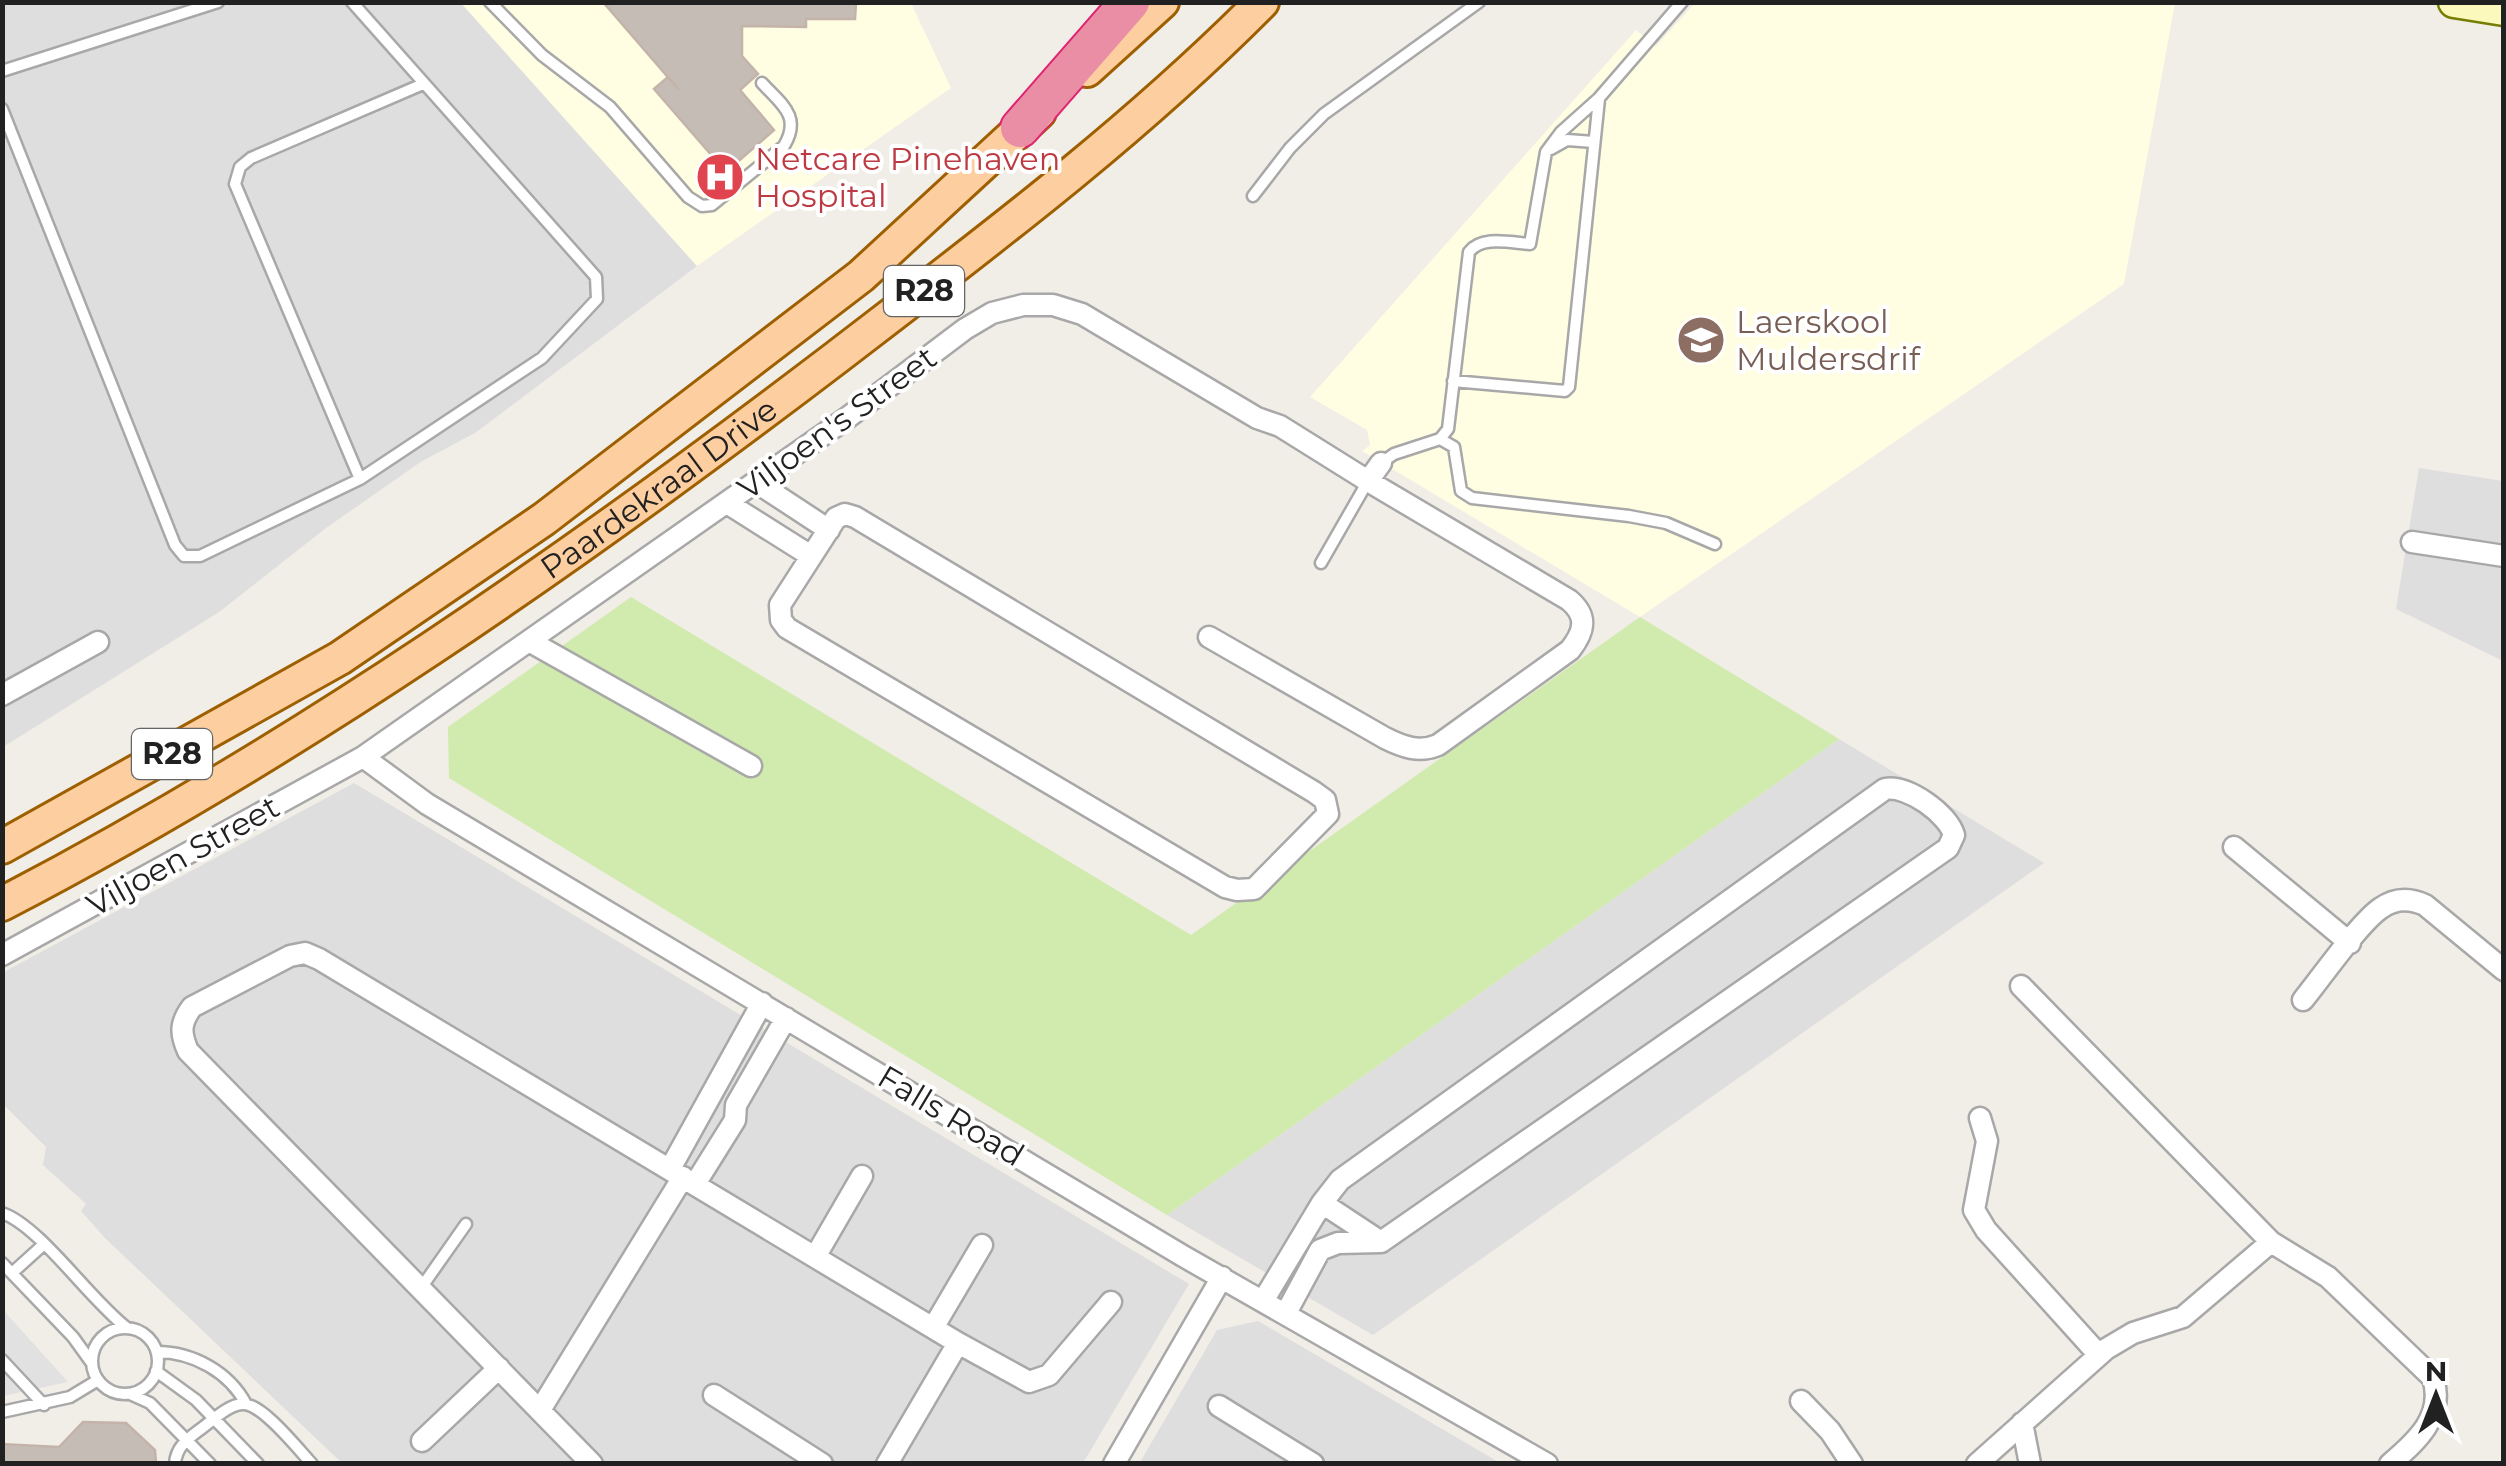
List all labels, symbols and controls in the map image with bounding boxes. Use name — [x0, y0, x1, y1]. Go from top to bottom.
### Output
place label: Netcare Pinehaven Hospital — [755, 139, 1060, 215]
hospital icon: Netcare Pinehaven Hospital — [694, 151, 746, 203]
road number: R28 — [884, 266, 964, 316]
place label: Laerskool Muldersdrif — [1736, 302, 1921, 378]
school or university icon: Laerskool Muldersdrif — [1675, 314, 1727, 366]
street label: Viljoen's Street — [730, 337, 944, 508]
street label: Paardekraal Drive — [533, 389, 785, 587]
road number: R28 — [132, 729, 212, 779]
street label: Viljoen Street — [80, 787, 286, 924]
street label: Falls Road — [871, 1057, 1031, 1174]
north arrow — [2386, 1346, 2486, 1446]
text: N — [2425, 1354, 2447, 1388]

